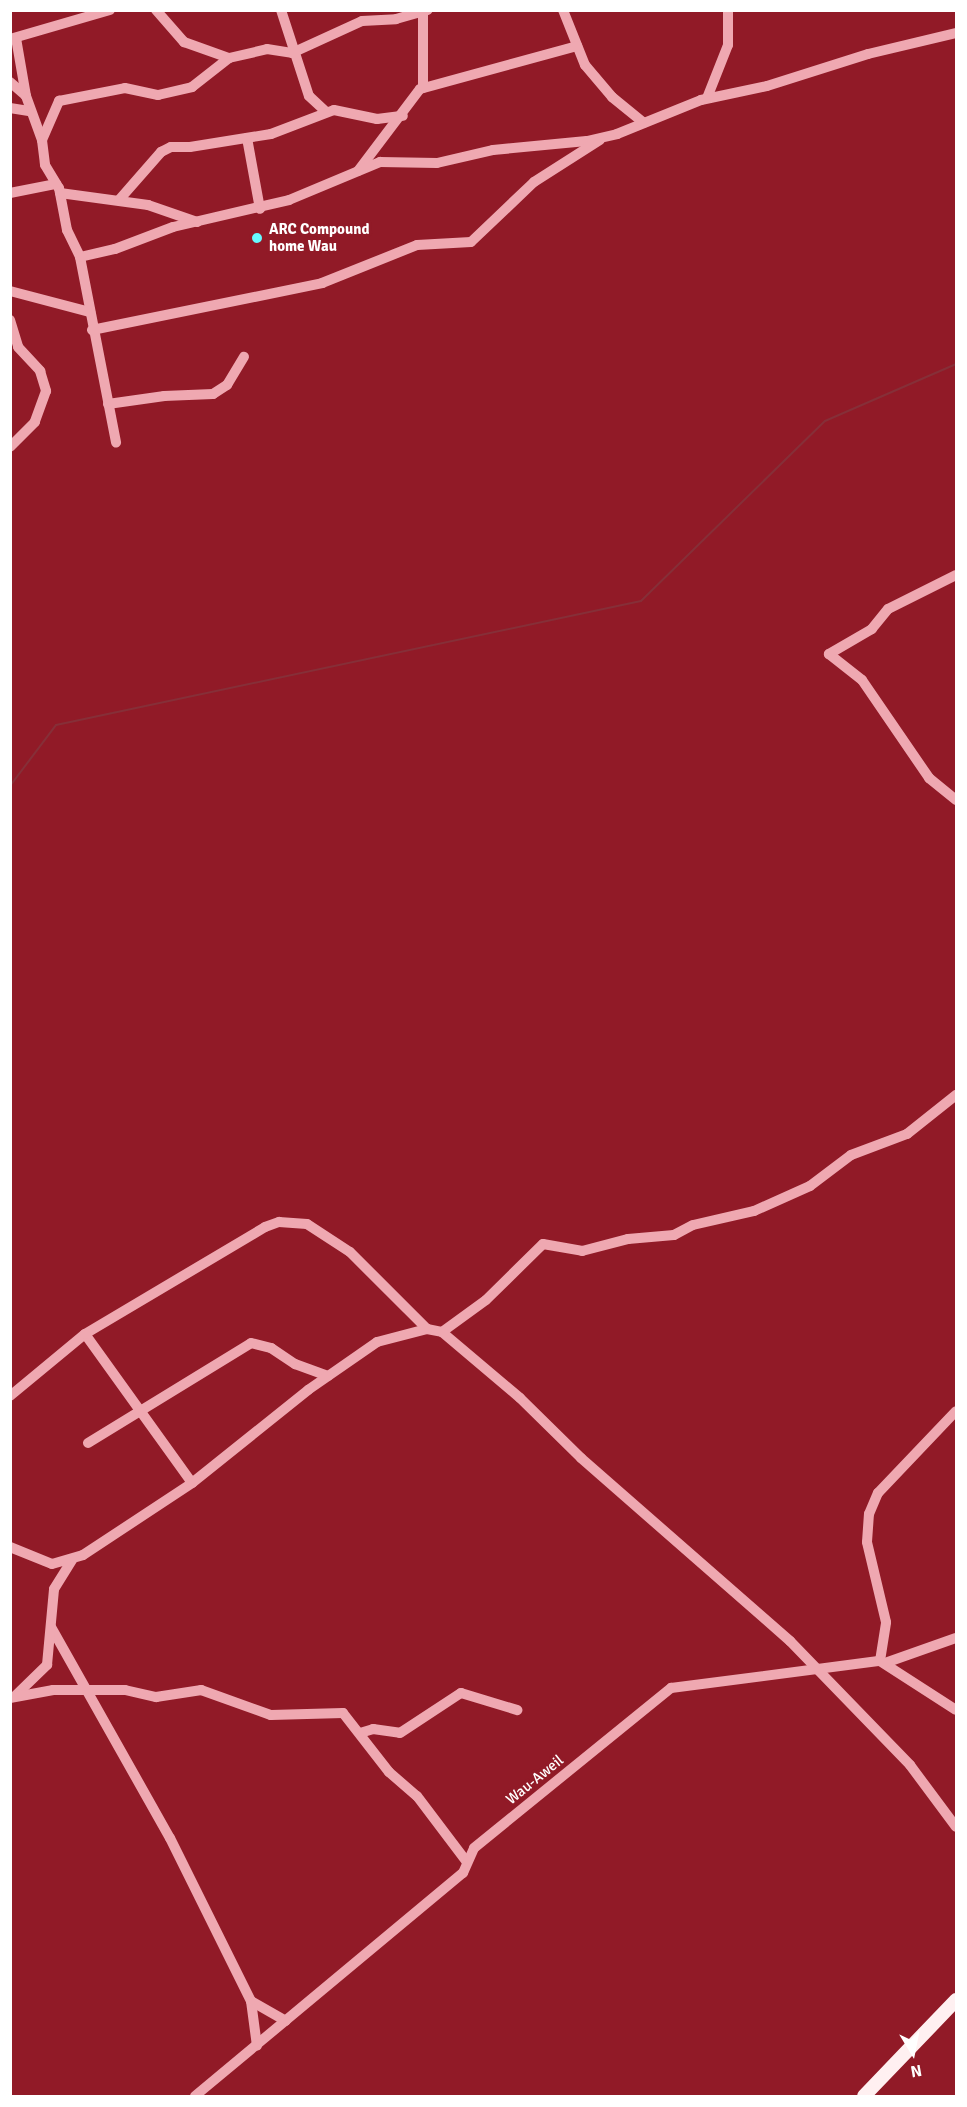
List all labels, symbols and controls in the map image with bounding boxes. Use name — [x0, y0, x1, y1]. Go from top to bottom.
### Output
place label: ARC Compound home Wau — [269, 220, 369, 255]
marker: ARC Compound home Wau — [250, 231, 264, 245]
street label: Wau-Aweil — [503, 1751, 567, 1809]
north arrow — [883, 2023, 943, 2083]
text: N — [909, 2060, 923, 2082]

